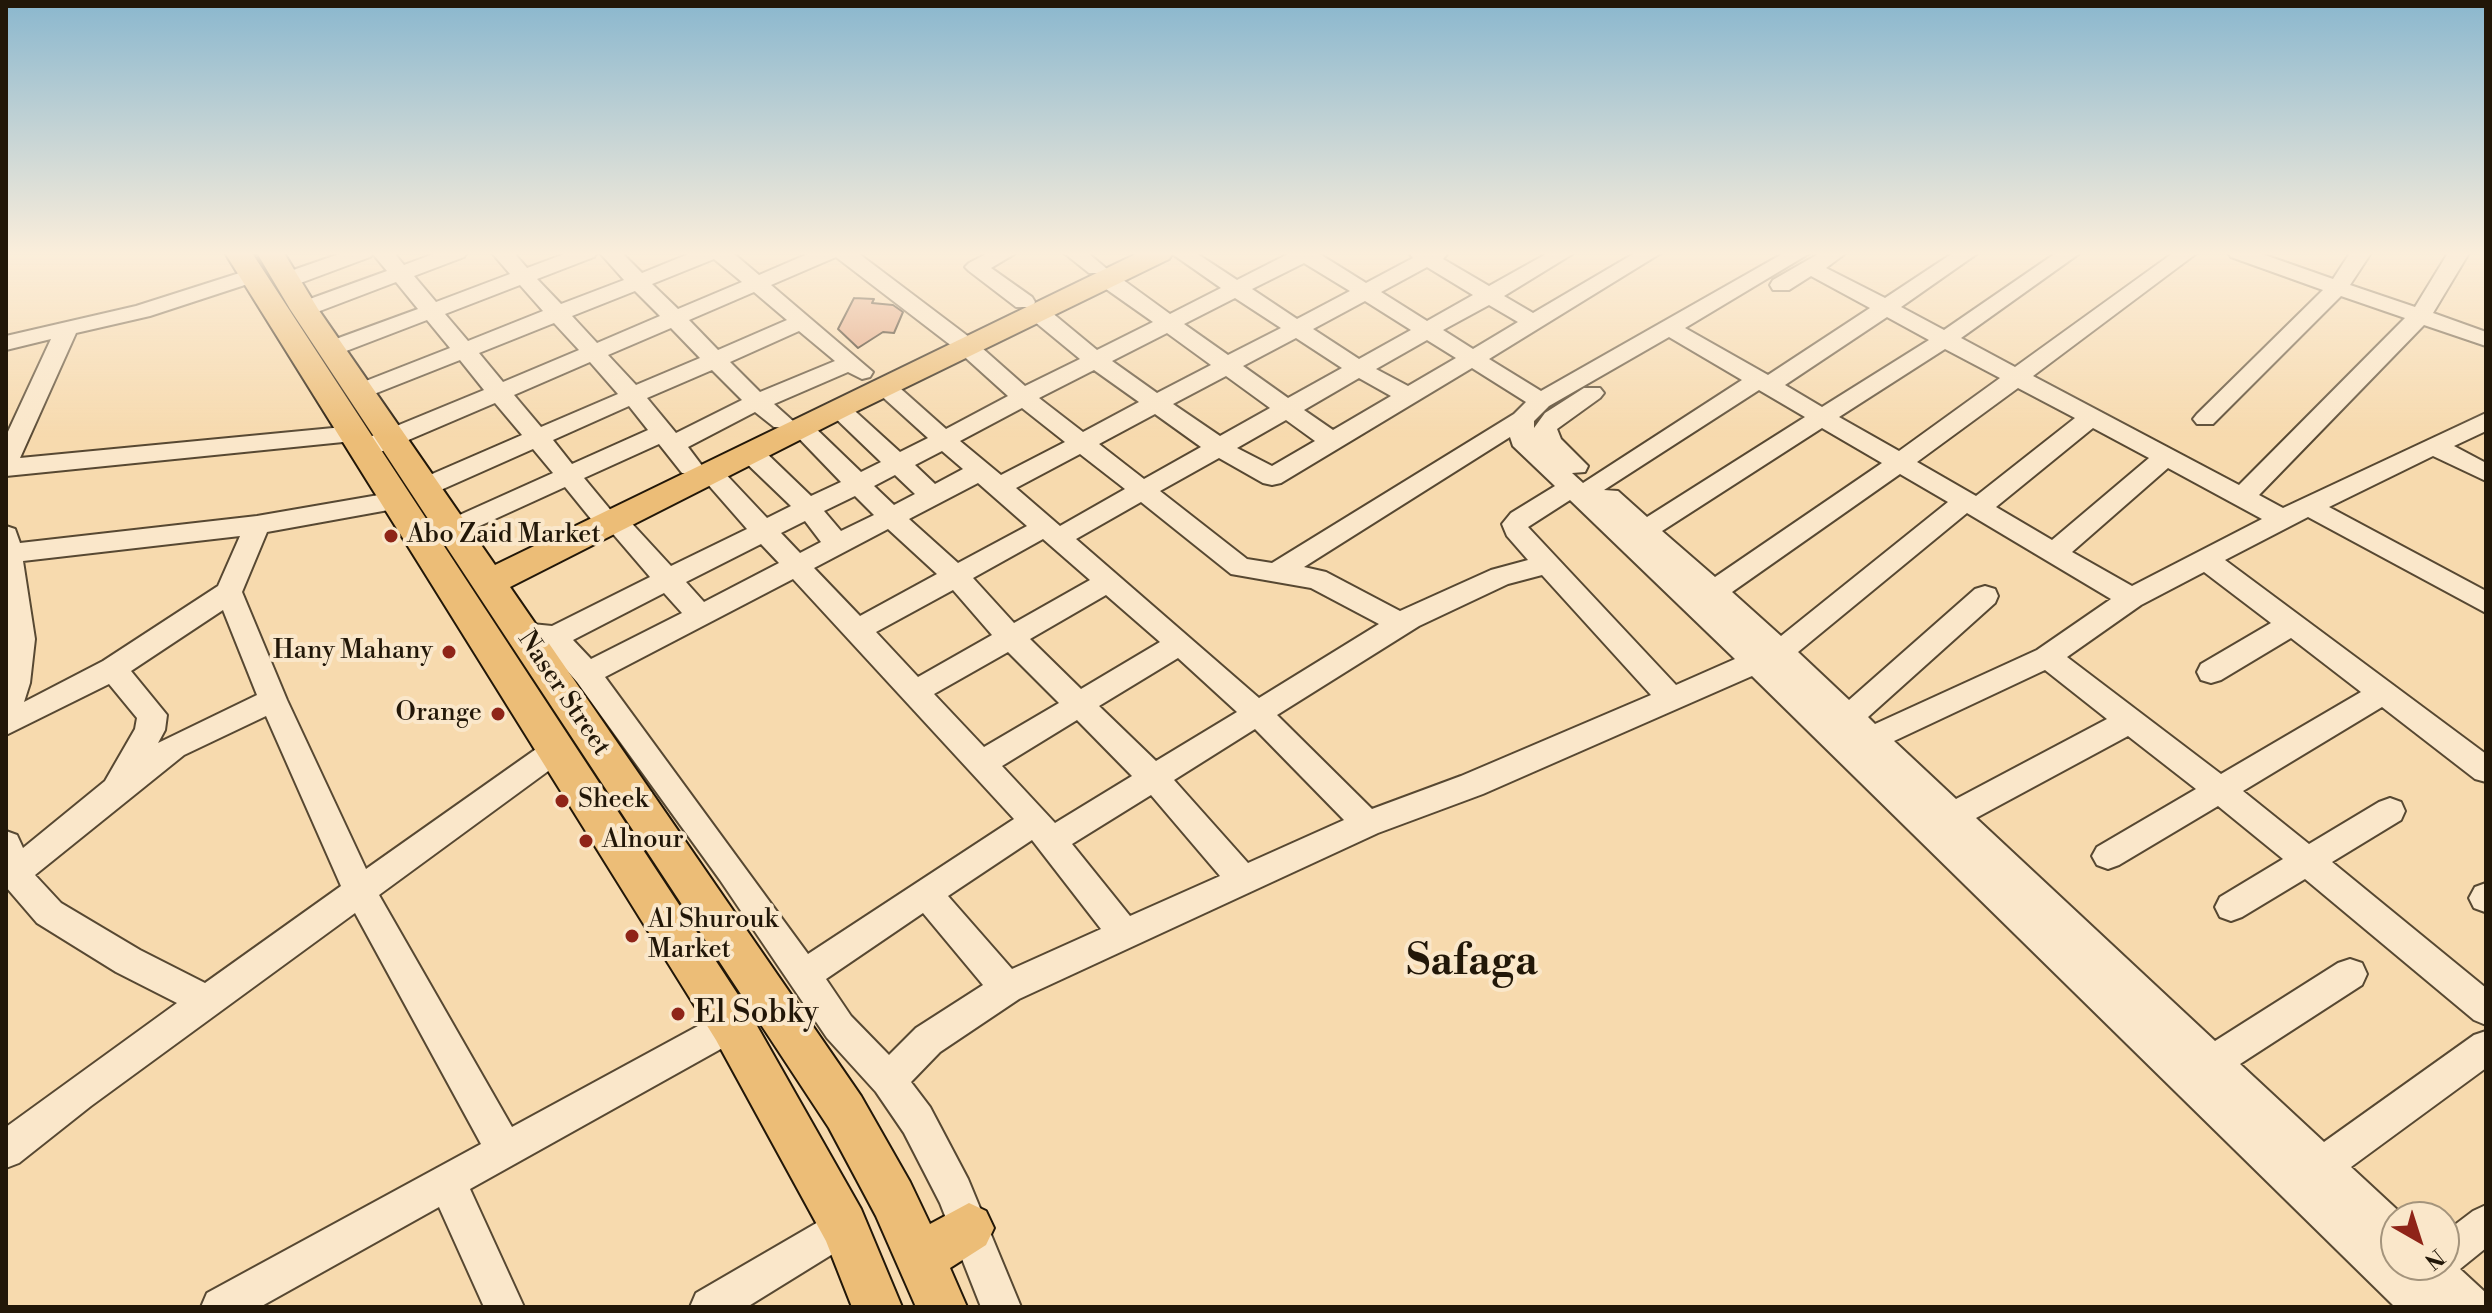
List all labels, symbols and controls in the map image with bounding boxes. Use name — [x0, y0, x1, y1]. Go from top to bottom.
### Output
place label: Abo Zaid Market — [407, 520, 601, 552]
marker: Abo Zaid Market — [382, 527, 400, 545]
street label: Naser Street — [510, 626, 616, 762]
place label: Hany Mahany — [273, 636, 433, 668]
marker: Hany Mahany — [440, 643, 458, 661]
place label: Orange — [396, 698, 482, 730]
marker: Orange — [489, 705, 507, 723]
place label: Sheek — [578, 785, 648, 817]
marker: Sheek — [553, 792, 571, 810]
place label: Alnour — [602, 825, 684, 857]
marker: Alnour — [577, 832, 595, 850]
place label: Al Shurouk Market — [648, 905, 778, 966]
marker: Al Shurouk Market — [623, 927, 641, 945]
district label: Safaga — [1406, 939, 1538, 989]
place label: El Sobky — [694, 995, 819, 1033]
marker: El Sobky — [669, 1005, 687, 1023]
north arrow — [2380, 1201, 2460, 1281]
text: N — [2419, 1243, 2449, 1274]

